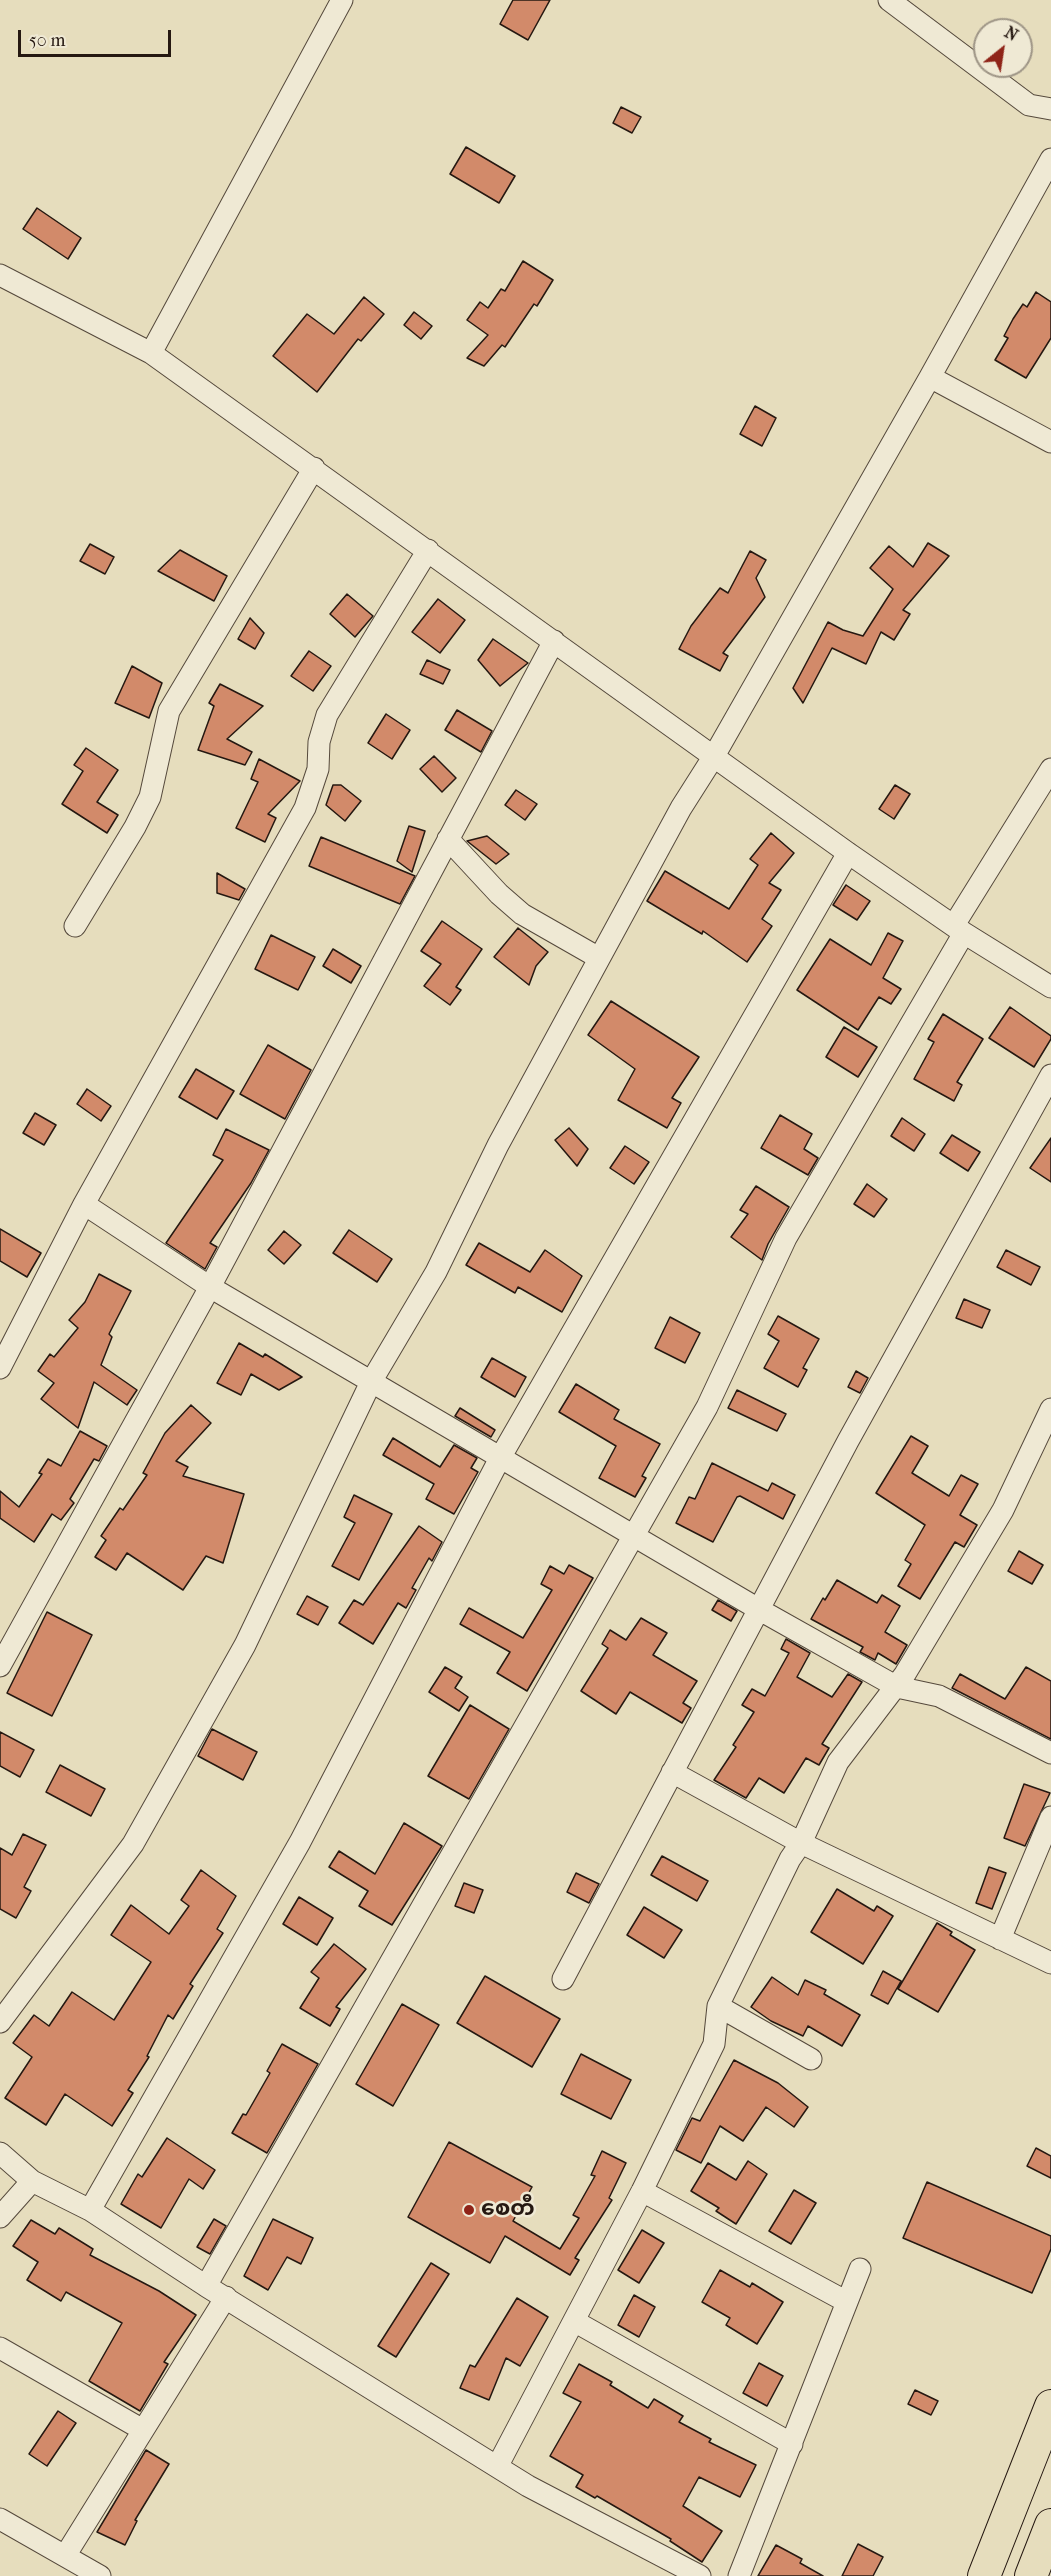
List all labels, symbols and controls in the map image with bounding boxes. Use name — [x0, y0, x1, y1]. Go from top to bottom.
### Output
scale bar — [21, 18, 174, 56]
north arrow — [973, 18, 1033, 78]
text: N — [1001, 22, 1021, 45]
text: 50 m — [29, 30, 65, 51]
place label: စေတီ — [481, 2197, 535, 2223]
marker: စေတီ — [462, 2203, 476, 2217]

